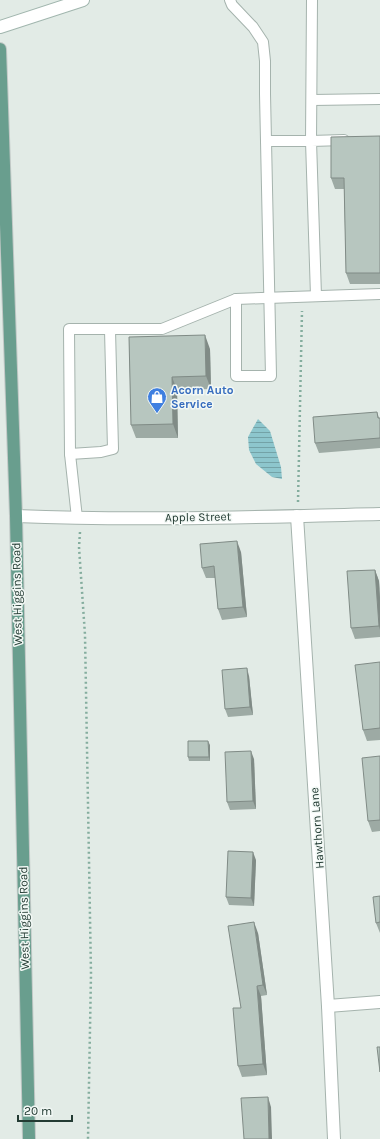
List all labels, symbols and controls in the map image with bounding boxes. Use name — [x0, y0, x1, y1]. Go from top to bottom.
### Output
place label: Acorn Auto Service — [171, 383, 234, 411]
shop icon: Acorn Auto Service — [146, 386, 168, 414]
street label: Apple Street — [165, 509, 232, 525]
street label: West Higgins Road — [9, 542, 25, 646]
street label: Hawthorn Lane — [307, 787, 327, 869]
street label: West Higgins Road — [16, 866, 32, 970]
scale bar — [18, 1097, 72, 1123]
text: 20 m — [24, 1104, 52, 1118]

